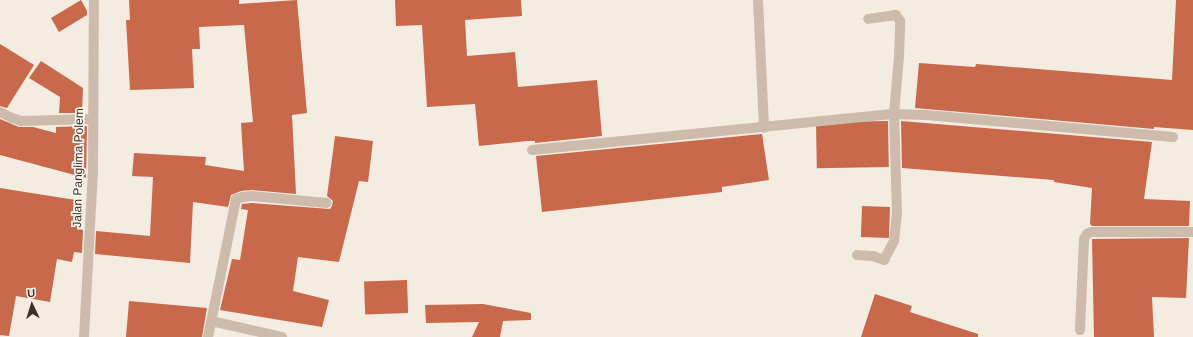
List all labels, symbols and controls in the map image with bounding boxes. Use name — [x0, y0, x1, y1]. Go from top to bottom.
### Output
street label: Jalan Panglima Polem — [71, 108, 87, 228]
north arrow — [12, 285, 52, 325]
text: U — [27, 287, 36, 299]

